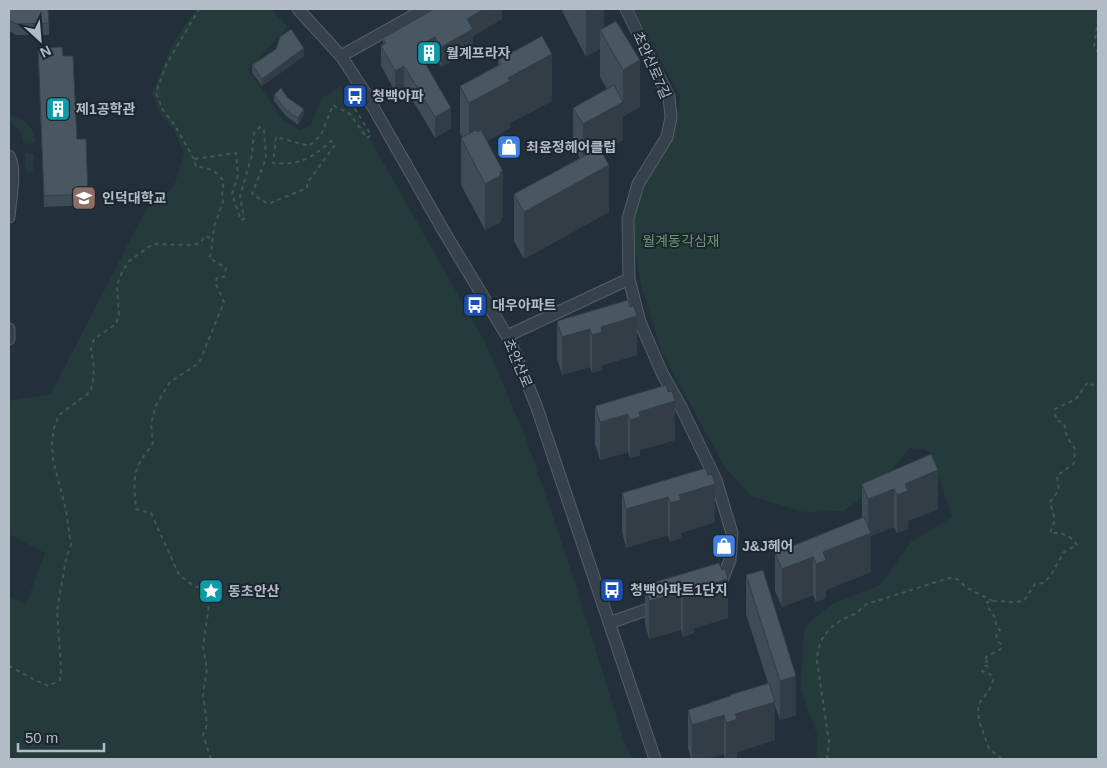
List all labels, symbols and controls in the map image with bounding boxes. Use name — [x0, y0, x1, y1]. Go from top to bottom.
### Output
north arrow — [15, 15, 65, 65]
street label: 초안산로7길 — [630, 29, 674, 101]
building icon: 월계프라자 — [416, 40, 442, 66]
text: N — [38, 42, 54, 61]
place label: 월계프라자 — [446, 45, 511, 61]
bus stop icon: 청백아파 — [342, 83, 368, 109]
place label: 청백아파 — [372, 88, 424, 104]
building icon: 제1공학관 — [45, 96, 71, 122]
place label: 제1공학관 — [76, 101, 135, 117]
shop icon: 최윤정헤어클럽 — [496, 134, 522, 160]
place label: 최윤정헤어클럽 — [526, 139, 616, 155]
school or university icon: 인덕대학교 — [71, 185, 97, 211]
place label: 인덕대학교 — [102, 190, 167, 206]
park label: 월계동각심재 — [642, 233, 720, 249]
bus stop icon: 대우아파트 — [462, 292, 488, 318]
place label: 대우아파트 — [492, 297, 557, 313]
street label: 초안산로 — [501, 336, 535, 390]
shop icon: J&J헤어 — [711, 533, 737, 559]
place label: J&J헤어 — [742, 538, 793, 554]
bus stop icon: 청백아파트1단지 — [599, 577, 625, 603]
place icon: 동초안산 — [198, 578, 224, 604]
place label: 청백아파트1단지 — [630, 582, 728, 598]
place label: 동초안산 — [228, 583, 280, 599]
scale bar — [18, 720, 104, 752]
text: 50 m — [25, 729, 58, 746]

